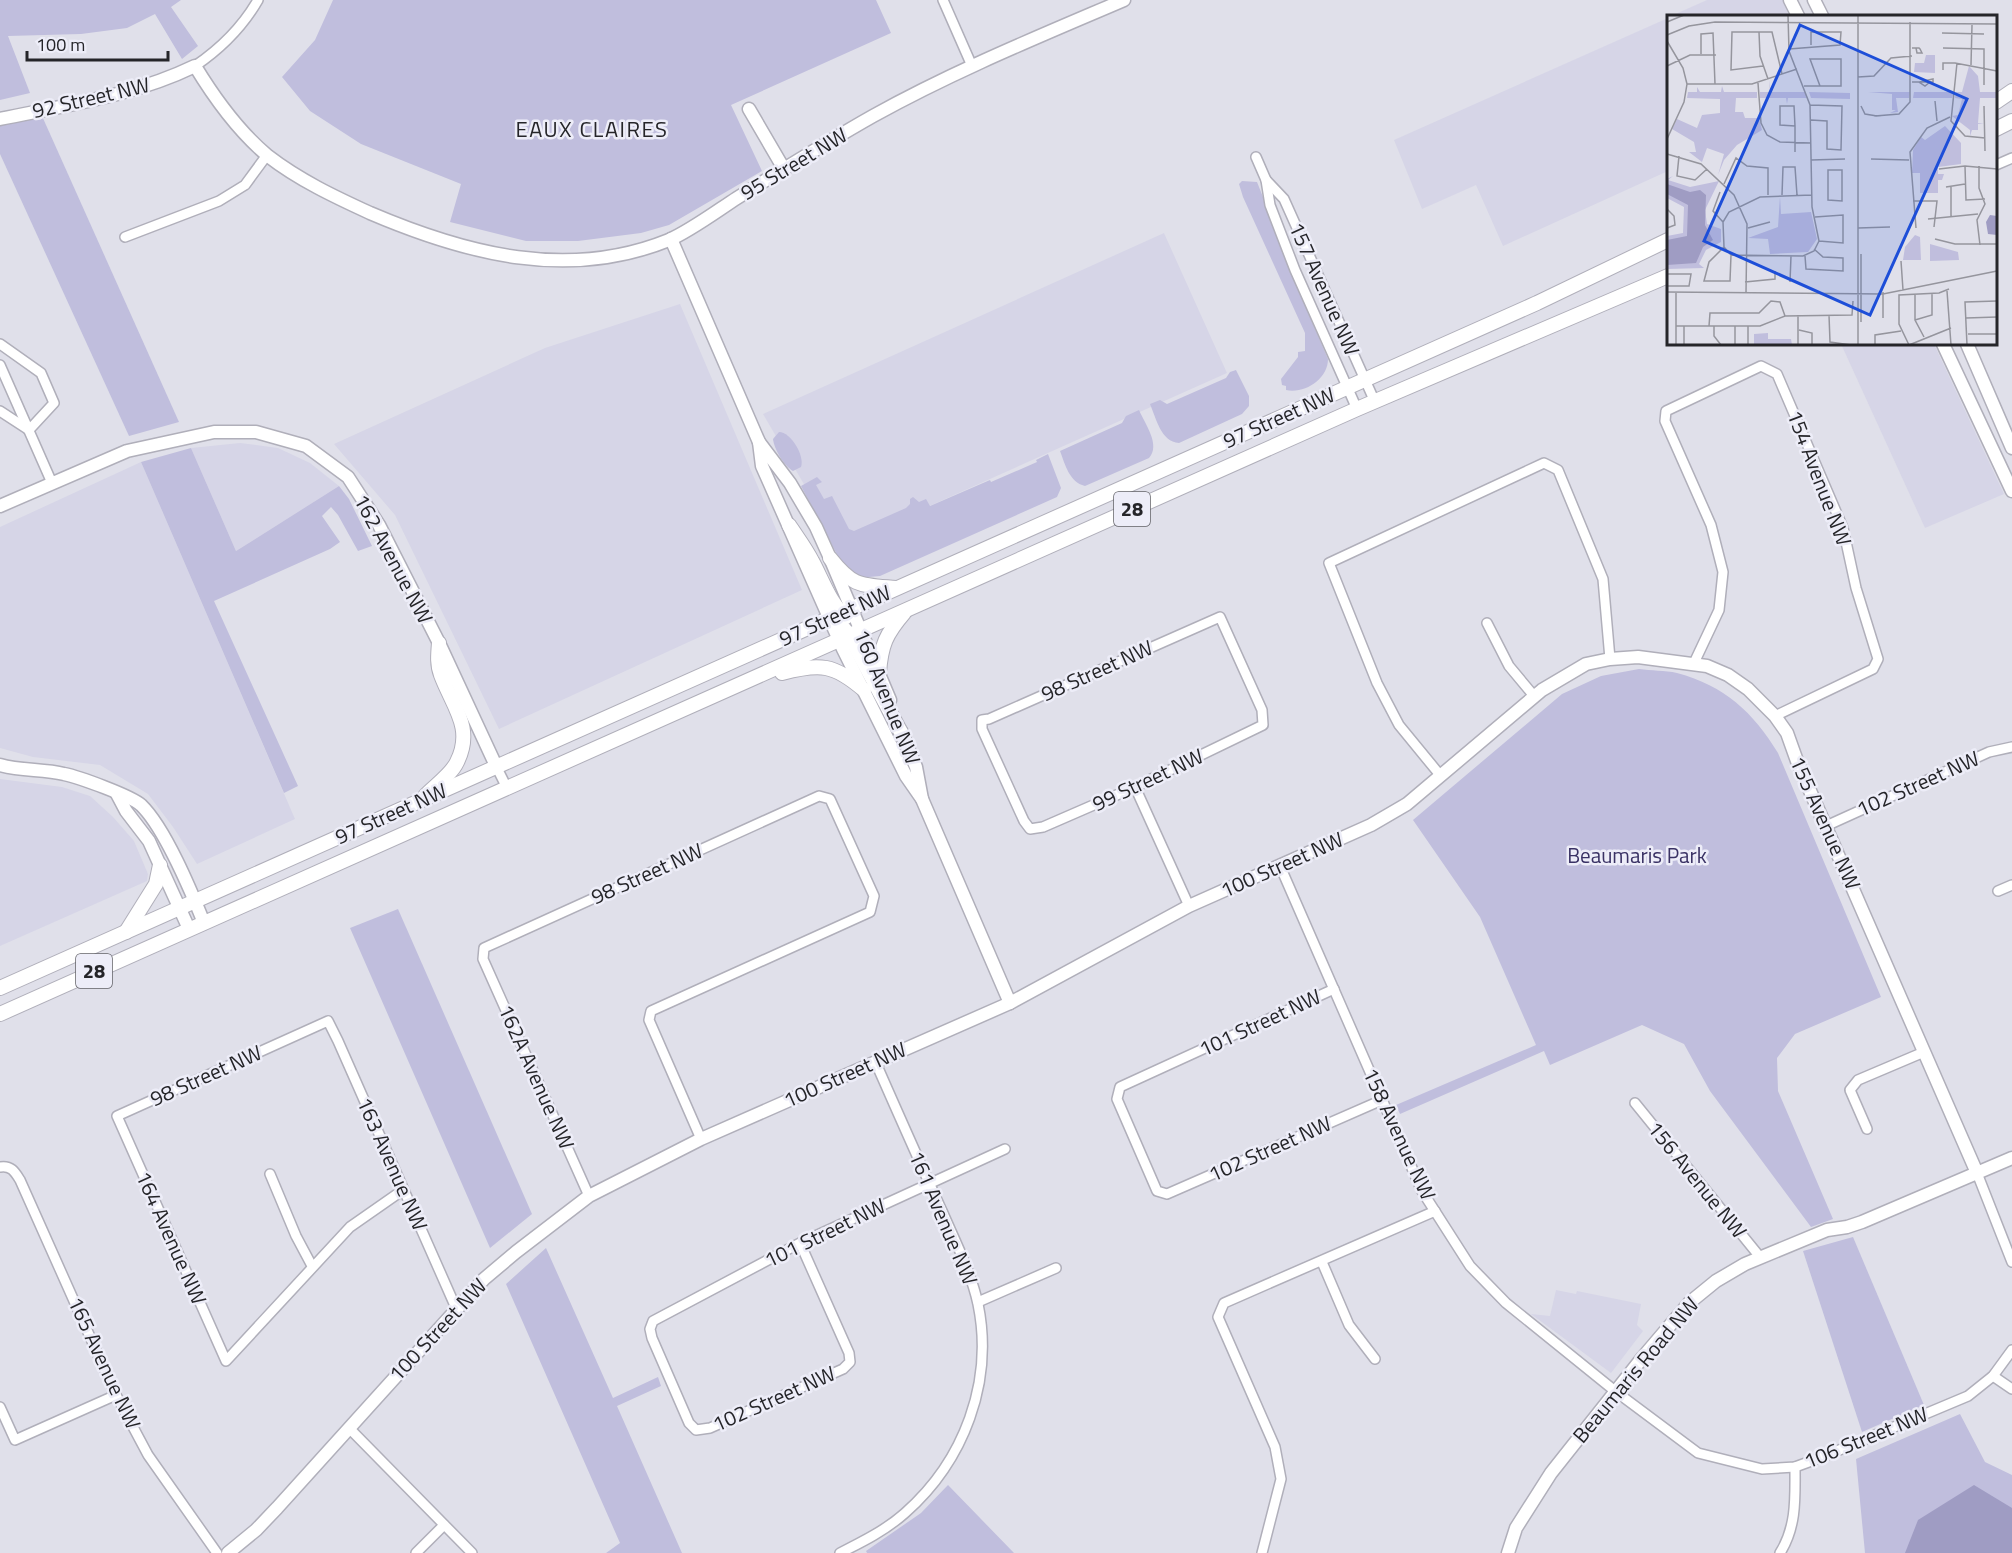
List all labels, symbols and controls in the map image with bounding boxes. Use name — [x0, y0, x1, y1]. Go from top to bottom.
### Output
inset map — [1667, 15, 1997, 345]
scale bar — [27, 24, 168, 62]
text: 100 m — [36, 31, 85, 58]
street label: 92 Street NW — [29, 68, 153, 126]
district label: EAUX CLAIRES — [515, 112, 669, 146]
street label: 95 Street NW — [734, 119, 853, 208]
street label: 157 Avenue NW — [1281, 217, 1369, 360]
street label: 97 Street NW — [1217, 378, 1340, 456]
street label: 154 Avenue NW — [1779, 405, 1860, 550]
street label: 162 Avenue NW — [346, 488, 442, 629]
road number: 28 — [1114, 492, 1150, 526]
street label: 97 Street NW — [773, 576, 896, 654]
street label: 160 Avenue NW — [846, 624, 930, 769]
street label: 98 Street NW — [1035, 631, 1158, 709]
street label: 99 Street NW — [1087, 739, 1209, 819]
street label: 102 Street NW — [1851, 742, 1984, 824]
street label: 155 Avenue NW — [1782, 751, 1870, 894]
street label: 97 Street NW — [329, 774, 452, 852]
street label: 100 Street NW — [1215, 823, 1348, 905]
street label: 98 Street NW — [585, 834, 708, 912]
park label: Beaumaris Park — [1567, 839, 1707, 871]
road number: 28 — [76, 954, 112, 988]
street label: 101 Street NW — [1193, 980, 1326, 1064]
street label: 162A Avenue NW — [491, 999, 583, 1154]
street label: 100 Street NW — [778, 1033, 911, 1115]
street label: 98 Street NW — [144, 1036, 267, 1114]
street label: 158 Avenue NW — [1355, 1062, 1445, 1205]
street label: 163 Avenue NW — [349, 1092, 437, 1235]
street label: 102 Street NW — [1203, 1107, 1336, 1189]
street label: 156 Avenue NW — [1640, 1114, 1755, 1245]
street label: 161 Avenue NW — [901, 1146, 987, 1290]
street label: 164 Avenue NW — [128, 1166, 216, 1309]
street label: 101 Street NW — [758, 1189, 891, 1275]
street label: 100 Street NW — [381, 1270, 494, 1388]
street label: Beaumaris Road NW — [1564, 1289, 1706, 1450]
street label: 165 Avenue NW — [60, 1291, 150, 1434]
street label: 102 Street NW — [707, 1357, 840, 1439]
street label: 106 Street NW — [1799, 1398, 1933, 1477]

